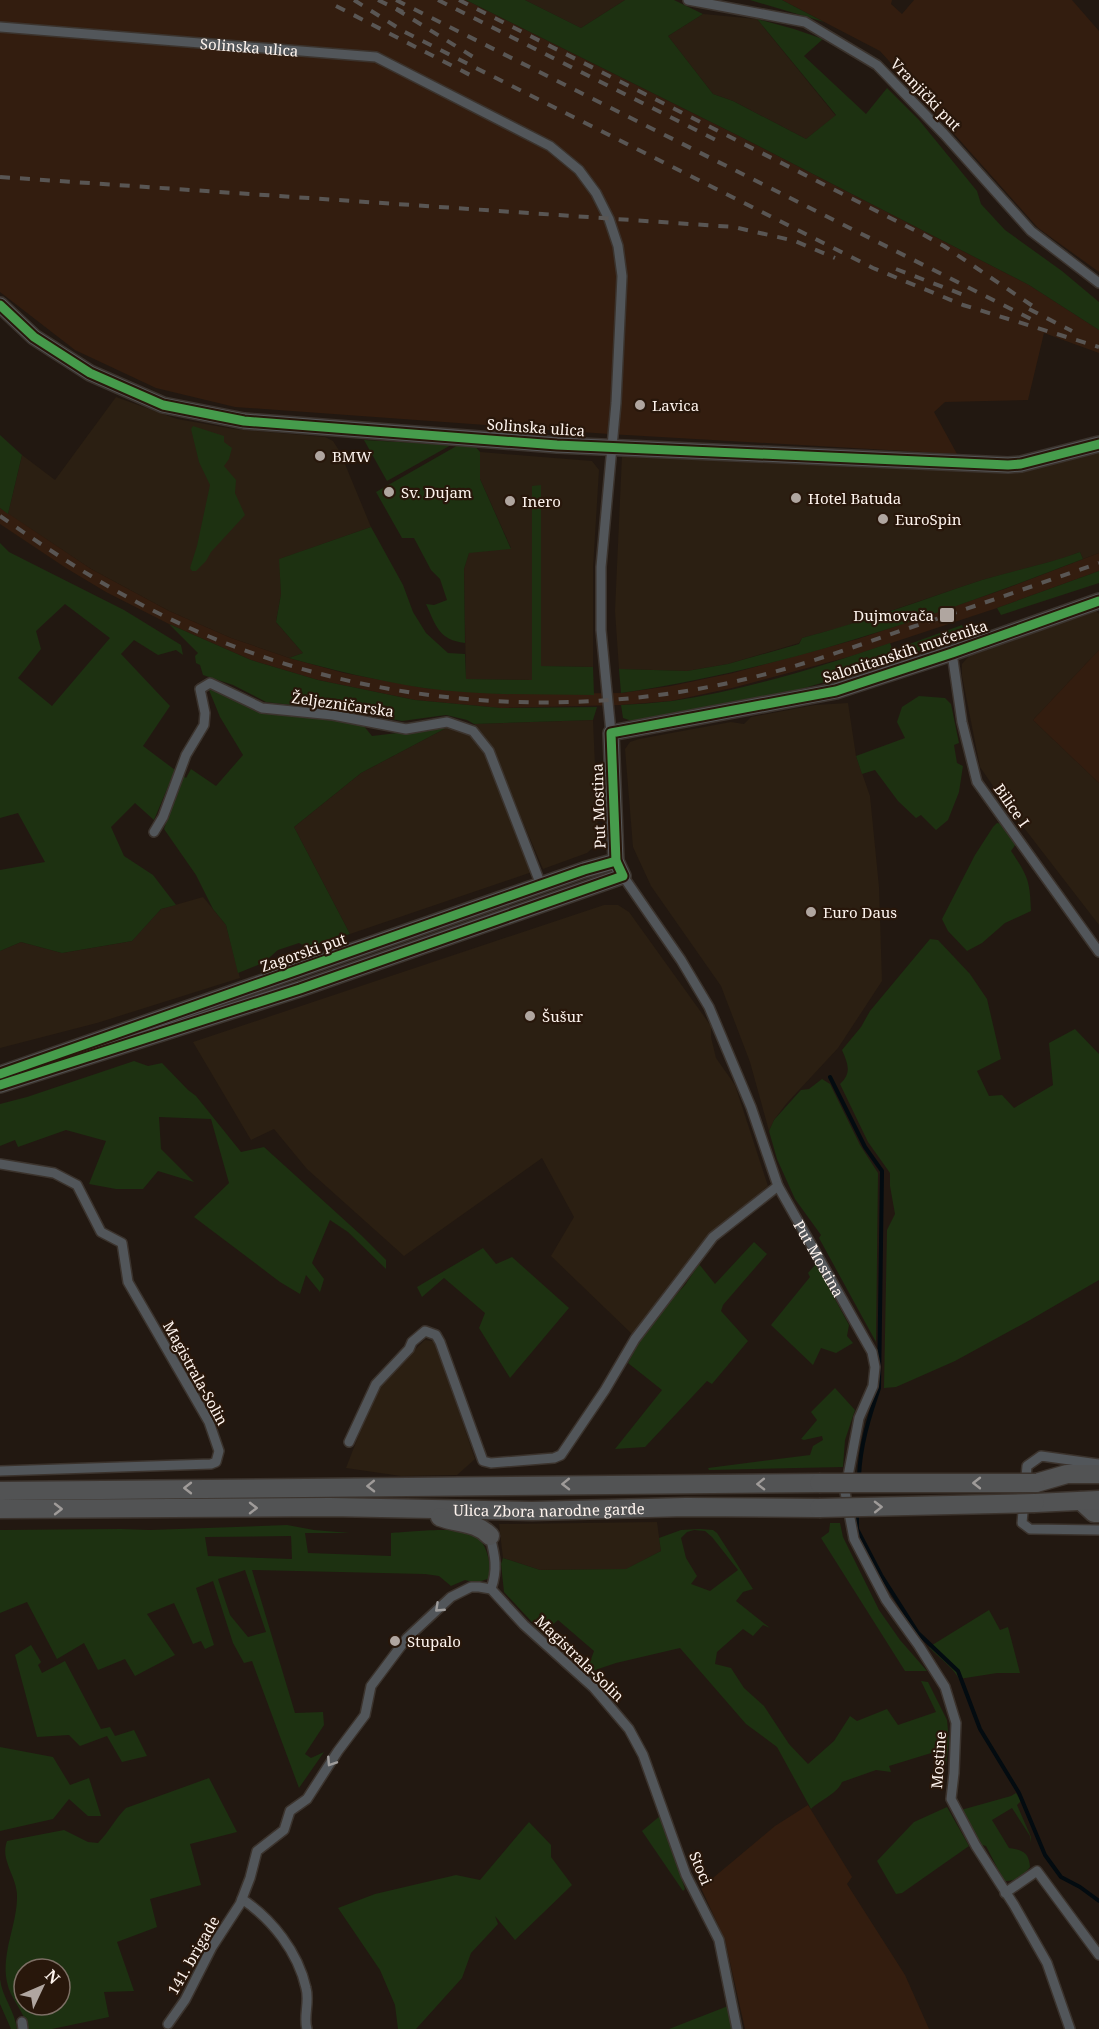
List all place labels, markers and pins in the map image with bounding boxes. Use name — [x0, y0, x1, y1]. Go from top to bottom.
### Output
place label: Lavica — [652, 395, 699, 415]
marker: Lavica — [633, 398, 647, 412]
place label: BMW — [332, 446, 372, 466]
marker: BMW — [313, 449, 327, 463]
place label: Sv. Dujam — [401, 482, 472, 502]
marker: Sv. Dujam — [382, 485, 396, 499]
place label: Hotel Batuda — [808, 488, 901, 508]
place label: Inero — [522, 491, 561, 511]
marker: Hotel Batuda — [789, 491, 803, 505]
marker: Inero — [503, 494, 517, 508]
place label: EuroSpin — [895, 509, 962, 529]
marker: EuroSpin — [876, 512, 890, 526]
place label: Dujmovača — [853, 605, 934, 625]
marker: Dujmovača — [938, 606, 956, 624]
place label: Euro Daus — [823, 902, 897, 922]
marker: Euro Daus — [804, 905, 818, 919]
place label: Šušur — [542, 1006, 583, 1026]
marker: Šušur — [523, 1009, 537, 1023]
place label: Stupalo — [407, 1631, 461, 1651]
marker: Stupalo — [388, 1634, 402, 1648]

